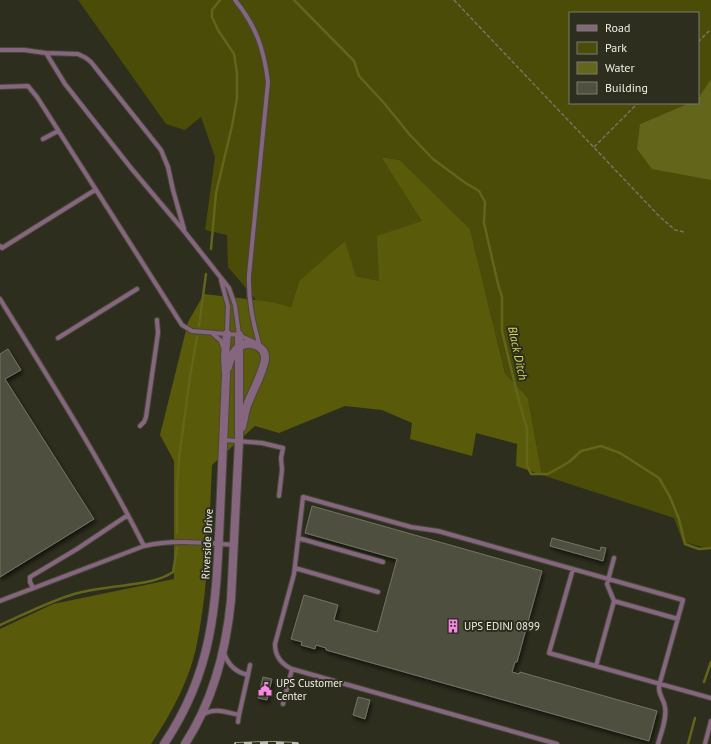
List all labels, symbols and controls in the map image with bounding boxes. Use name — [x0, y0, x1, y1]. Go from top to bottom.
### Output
legend — [569, 12, 699, 104]
text: Road — [605, 20, 630, 35]
text: Park — [605, 40, 627, 55]
text: Water — [605, 60, 635, 75]
text: Building — [605, 80, 648, 95]
water label: Black Ditch — [505, 325, 531, 381]
street label: Riverside Drive — [198, 508, 216, 580]
building icon: UPS EDINJ 0899 — [445, 618, 461, 634]
place label: UPS EDINJ 0899 — [464, 619, 540, 633]
place label: UPS Customer Center — [276, 676, 343, 703]
public building icon: UPS Customer Center — [257, 681, 273, 697]

